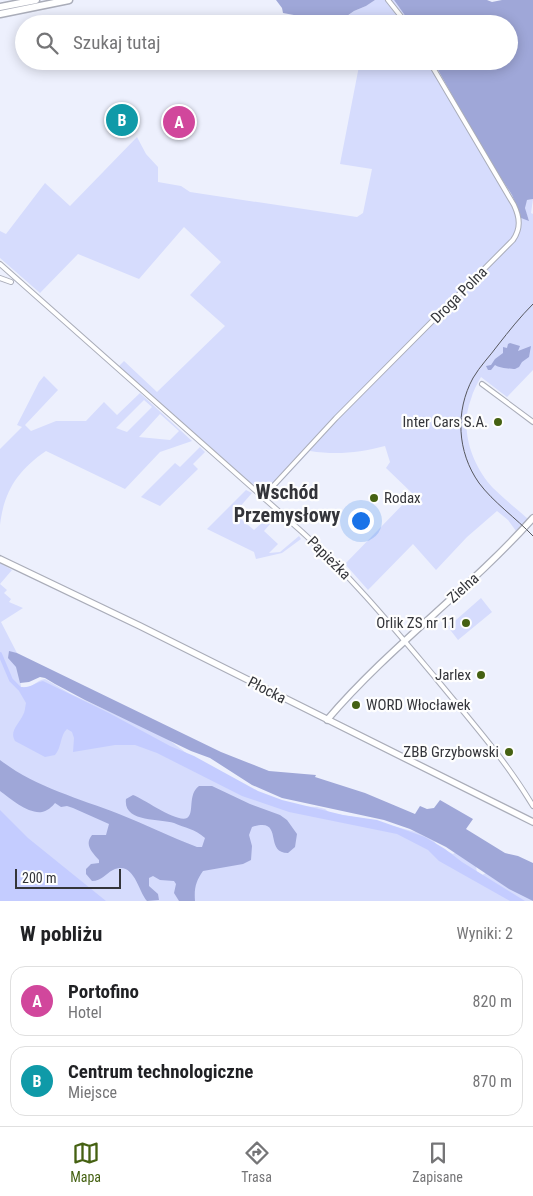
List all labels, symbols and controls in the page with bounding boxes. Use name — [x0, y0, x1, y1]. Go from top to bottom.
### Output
search box — [15, 15, 518, 70]
icon: search — [33, 29, 61, 57]
text: Szukaj tutaj — [73, 31, 160, 54]
pin: B — [106, 101, 138, 139]
pin: A — [163, 103, 195, 141]
street label: Droga Polna — [427, 263, 491, 327]
place label: Inter Cars S.A. — [403, 413, 488, 431]
marker: Inter Cars S.A. — [492, 416, 504, 428]
district label: Wschód Przemysłowy — [234, 480, 340, 527]
place label: Rodax — [384, 489, 421, 507]
marker: Rodax — [368, 492, 380, 504]
your location — [348, 508, 374, 534]
street label: Papieżka — [304, 533, 354, 583]
street label: Zielna — [444, 569, 482, 607]
place label: Orlik ZS nr 11 — [376, 614, 456, 632]
marker: Orlik ZS nr 11 — [460, 617, 472, 629]
place label: Jarlex — [435, 666, 471, 684]
marker: Jarlex — [475, 669, 487, 681]
street label: Płocka — [245, 673, 289, 707]
place label: WORD Włocławek — [366, 696, 471, 714]
marker: WORD Włocławek — [350, 699, 362, 711]
place label: ZBB Grzybowski — [403, 743, 499, 761]
marker: ZBB Grzybowski — [503, 746, 515, 758]
scale bar — [15, 866, 121, 889]
text: 200 m — [22, 870, 57, 886]
text: W pobliżu — [20, 922, 102, 946]
text: Wyniki: 2 — [457, 924, 513, 943]
text: Portofino — [68, 980, 139, 1003]
text: A — [32, 992, 42, 1011]
text: 820 m — [473, 992, 512, 1011]
text: Hotel — [68, 1003, 102, 1022]
text: Centrum technologiczne — [68, 1060, 253, 1083]
text: B — [33, 1072, 41, 1091]
text: 870 m — [473, 1072, 512, 1091]
text: Miejsce — [68, 1083, 117, 1102]
tab: Mapa — [70, 1139, 101, 1185]
tab: Trasa — [241, 1139, 272, 1185]
tab: Zapisane — [412, 1139, 463, 1185]

